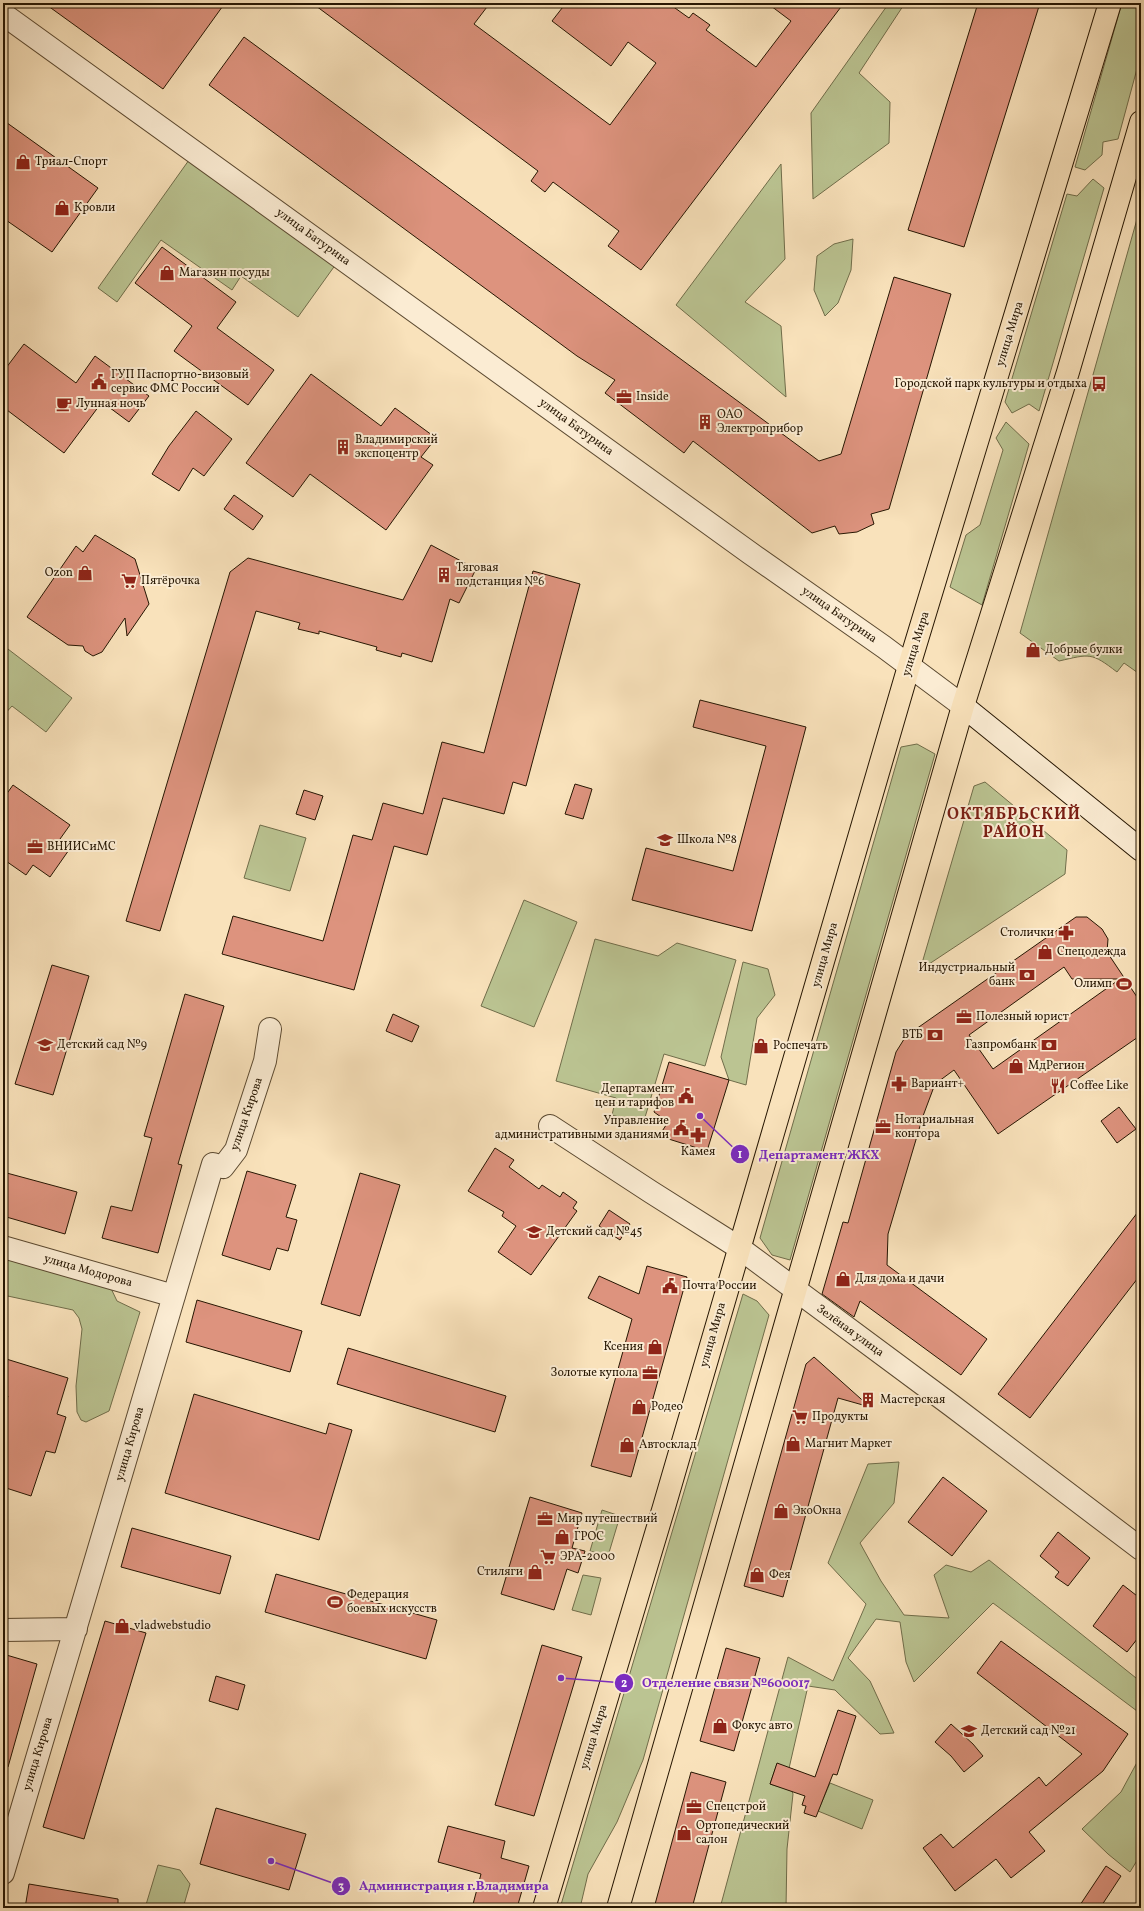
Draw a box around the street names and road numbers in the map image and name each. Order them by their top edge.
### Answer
street label: улица Батурина [272,204,354,270]
street label: улица Мира [993,300,1027,368]
street label: улица Батурина [535,394,617,460]
street label: улица Батурина [798,583,880,647]
street label: улица Мира [899,610,933,678]
street label: улица Мира [808,921,842,989]
street label: улица Кирова [227,1075,267,1153]
street label: улица Модорова [42,1251,134,1291]
street label: улица Мира [696,1301,730,1369]
street label: Зелёная улица [813,1301,887,1361]
street label: улица Кирова [112,1405,148,1483]
street label: улица Мира [577,1703,611,1771]
street label: улица Кирова [19,1715,57,1793]

